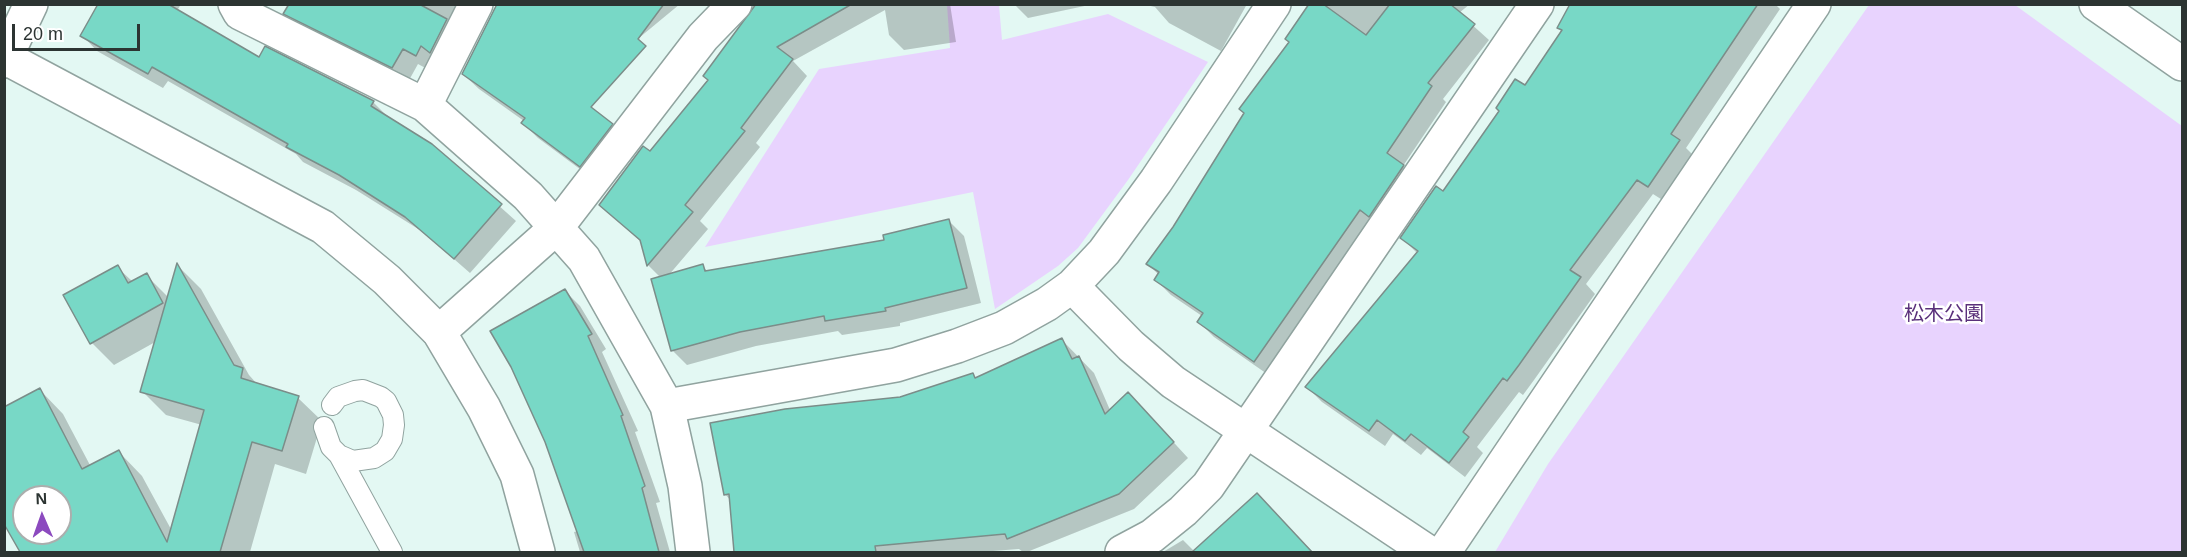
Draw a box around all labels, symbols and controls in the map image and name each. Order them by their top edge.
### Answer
scale bar [15,12,142,50]
text: 20 m [23,24,63,44]
park label: 松木公園 [1904,302,1984,326]
north arrow [12,485,72,545]
text: N [35,490,47,507]

